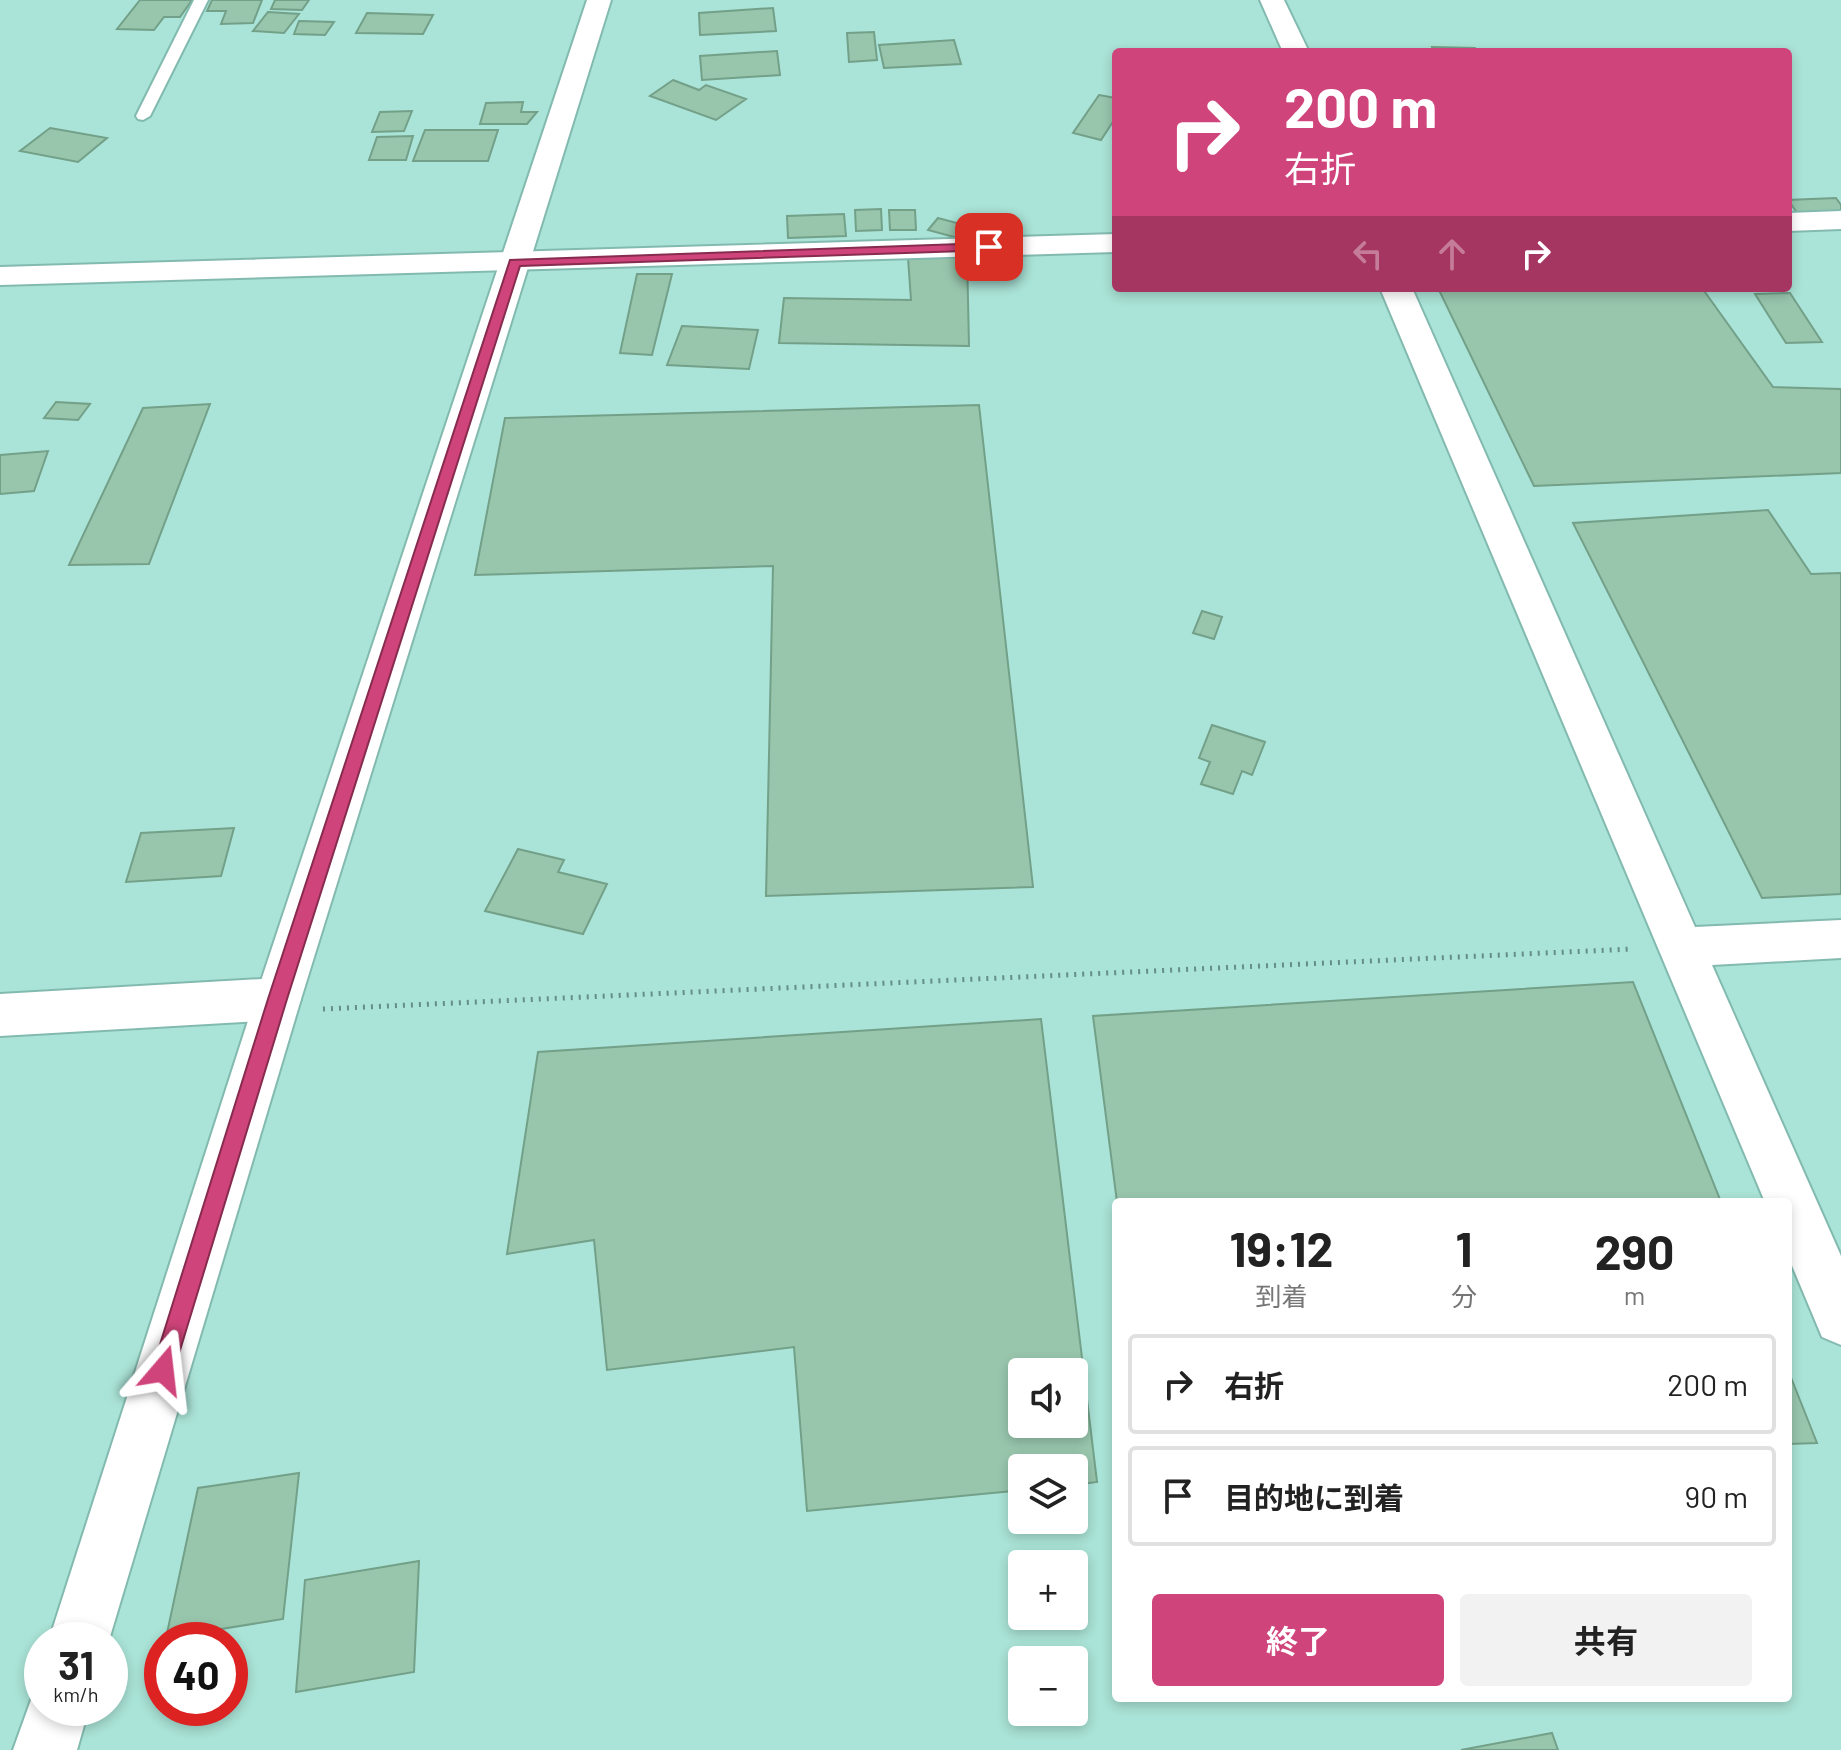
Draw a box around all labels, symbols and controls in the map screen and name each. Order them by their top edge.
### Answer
text: 200 m [1284,72,1437,139]
icon: right [1152,80,1256,184]
text: 右折 [1284,146,1356,189]
pin [955,213,1023,281]
icon: arrive [967,225,1011,269]
icon: left [1346,232,1390,276]
icon: ahead [1430,232,1474,276]
icon: right [1514,232,1558,276]
text: 19:12 [1230,1219,1333,1277]
text: 1 [1456,1219,1473,1277]
text: 290 [1595,1222,1674,1280]
text: m [1624,1279,1645,1310]
text: 到着 [1256,1280,1308,1311]
text: 分 [1451,1280,1477,1311]
position arrow [121,1328,205,1412]
map controls [1008,1358,1088,1726]
button: sound [1008,1358,1088,1438]
icon: right [1156,1362,1200,1406]
text: 200 m [1667,1366,1748,1402]
text: 右折 [1224,1367,1284,1403]
button: layers [1008,1454,1088,1534]
icon: arrive [1156,1474,1200,1518]
text: 90 m [1685,1478,1748,1514]
text: 目的地に到着 [1224,1479,1404,1515]
button: + [1008,1550,1088,1630]
button: 終了 [1152,1594,1444,1686]
button: 共有 [1460,1594,1752,1686]
speed limit sign: 40 [144,1622,248,1726]
text: 31 [58,1640,94,1688]
button: − [1008,1646,1088,1726]
text: km/h [53,1682,99,1706]

